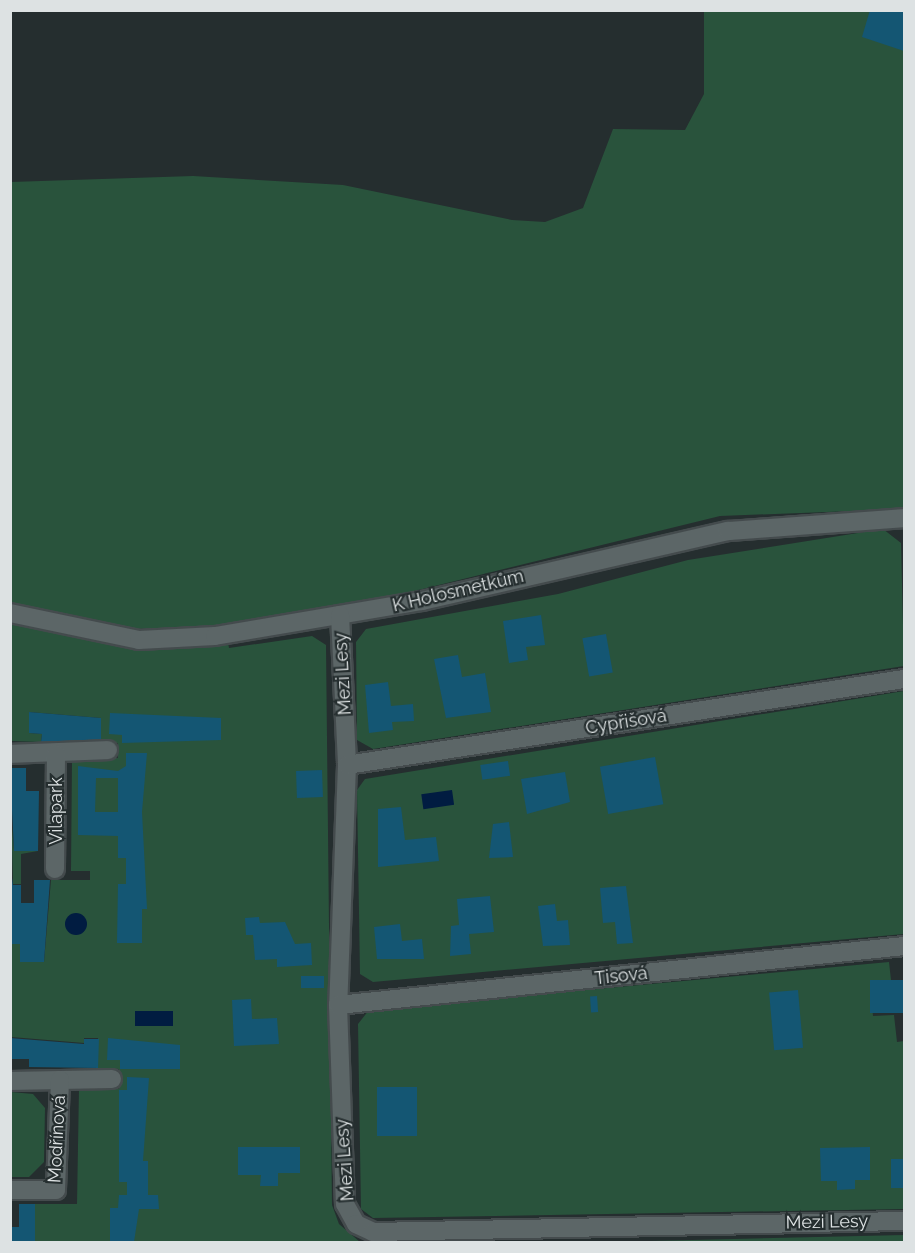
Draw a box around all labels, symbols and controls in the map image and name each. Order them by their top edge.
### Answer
street label: K Holosmetkům [390,565,526,617]
street label: Mezi Lesy [330,632,356,716]
street label: Cypřišová [584,705,668,739]
street label: Vilapark [45,777,67,845]
street label: Tisová [593,962,649,990]
street label: Modřínová [44,1095,70,1183]
street label: Mezi Lesy [331,1118,359,1202]
street label: Mezi Lesy [786,1210,868,1234]

